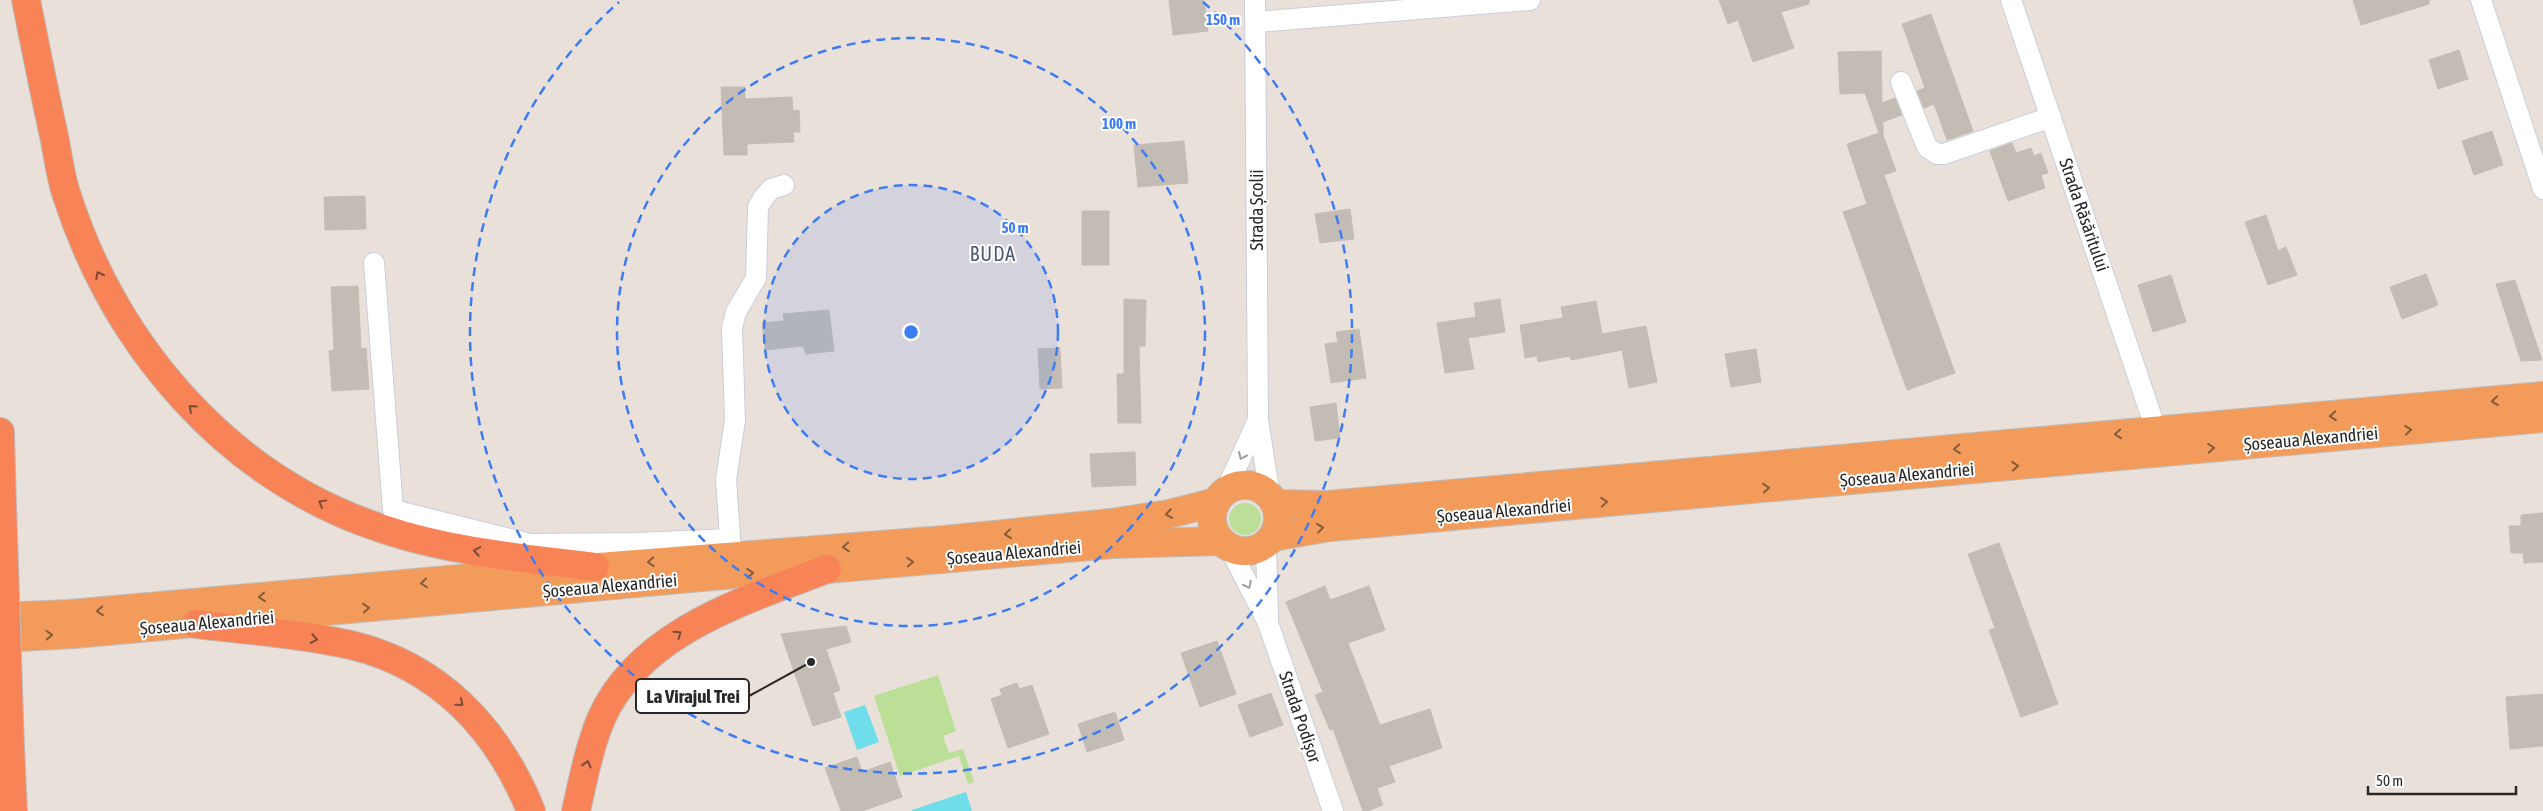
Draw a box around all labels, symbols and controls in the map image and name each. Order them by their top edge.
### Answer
text: 150 m [1206,11,1240,28]
text: 100 m [1102,115,1136,132]
street label: Strada Răsăritului [2055,155,2114,274]
street label: Strada Școlii [1246,169,1267,251]
text: 50 m [1002,219,1029,236]
district label: BUDA [970,242,1016,265]
one-way arrow [95,272,105,281]
centre of rings [902,323,920,341]
one-way arrow [2490,395,2498,406]
one-way arrow [188,405,197,414]
one-way arrow [2328,410,2336,421]
street label: Șoseaua Alexandriei [2243,422,2379,455]
one-way arrow [2404,425,2412,436]
one-way arrow [2114,428,2122,439]
one-way arrow [1952,443,1960,454]
one-way arrow [2208,443,2216,454]
one-way arrow [1237,451,1248,460]
street label: Șoseaua Alexandriei [1839,458,1975,491]
one-way arrow [2011,460,2019,471]
one-way arrow [1762,483,1770,494]
street label: Șoseaua Alexandriei [1436,494,1572,527]
one-way arrow [1600,497,1608,508]
one-way arrow [319,500,328,510]
one-way arrow [1165,509,1174,519]
one-way arrow [1317,523,1325,534]
one-way arrow [1004,528,1012,539]
street label: Șoseaua Alexandriei [946,536,1082,569]
one-way arrow [842,542,850,553]
one-way arrow [473,546,481,556]
one-way arrow [647,557,655,568]
one-way arrow [906,557,914,568]
one-way arrow [746,568,754,579]
street label: Șoseaua Alexandriei [542,569,678,602]
one-way arrow [420,577,428,588]
one-way arrow [1242,580,1252,589]
one-way arrow [258,592,266,603]
one-way arrow [363,603,371,614]
one-way arrow [96,605,104,616]
street label: Șoseaua Alexandriei [139,606,275,639]
one-way arrow [45,630,53,641]
one-way arrow [673,631,682,640]
one-way arrow [309,633,318,643]
street label: Strada Podișor [1275,668,1326,766]
callout: La Virajul Trei [636,679,749,713]
text: La Virajul Trei [646,685,740,707]
one-way arrow [454,698,463,707]
one-way arrow [581,759,592,768]
scale bar [2368,764,2516,796]
text: 50 m [2376,772,2403,789]

